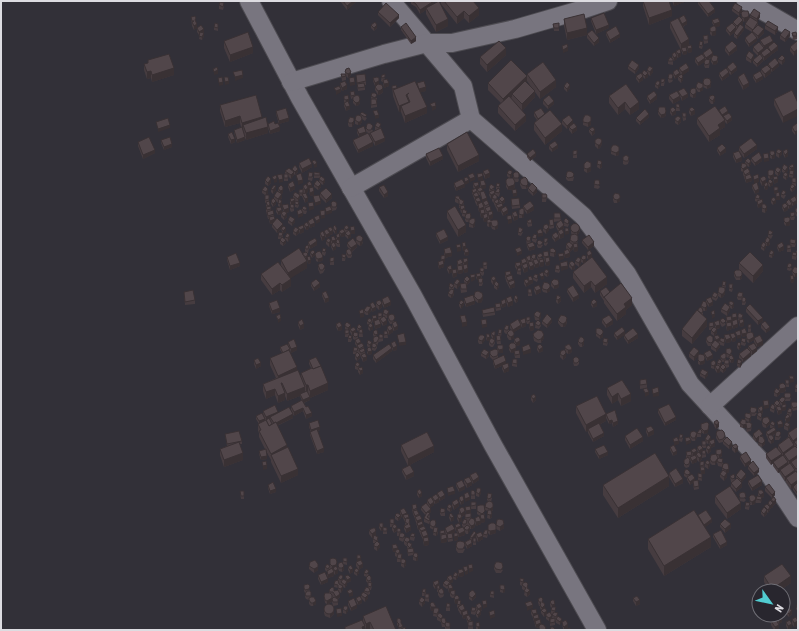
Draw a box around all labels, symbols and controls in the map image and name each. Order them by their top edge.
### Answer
north arrow [751,583,791,623]
text: N [773,602,786,614]

